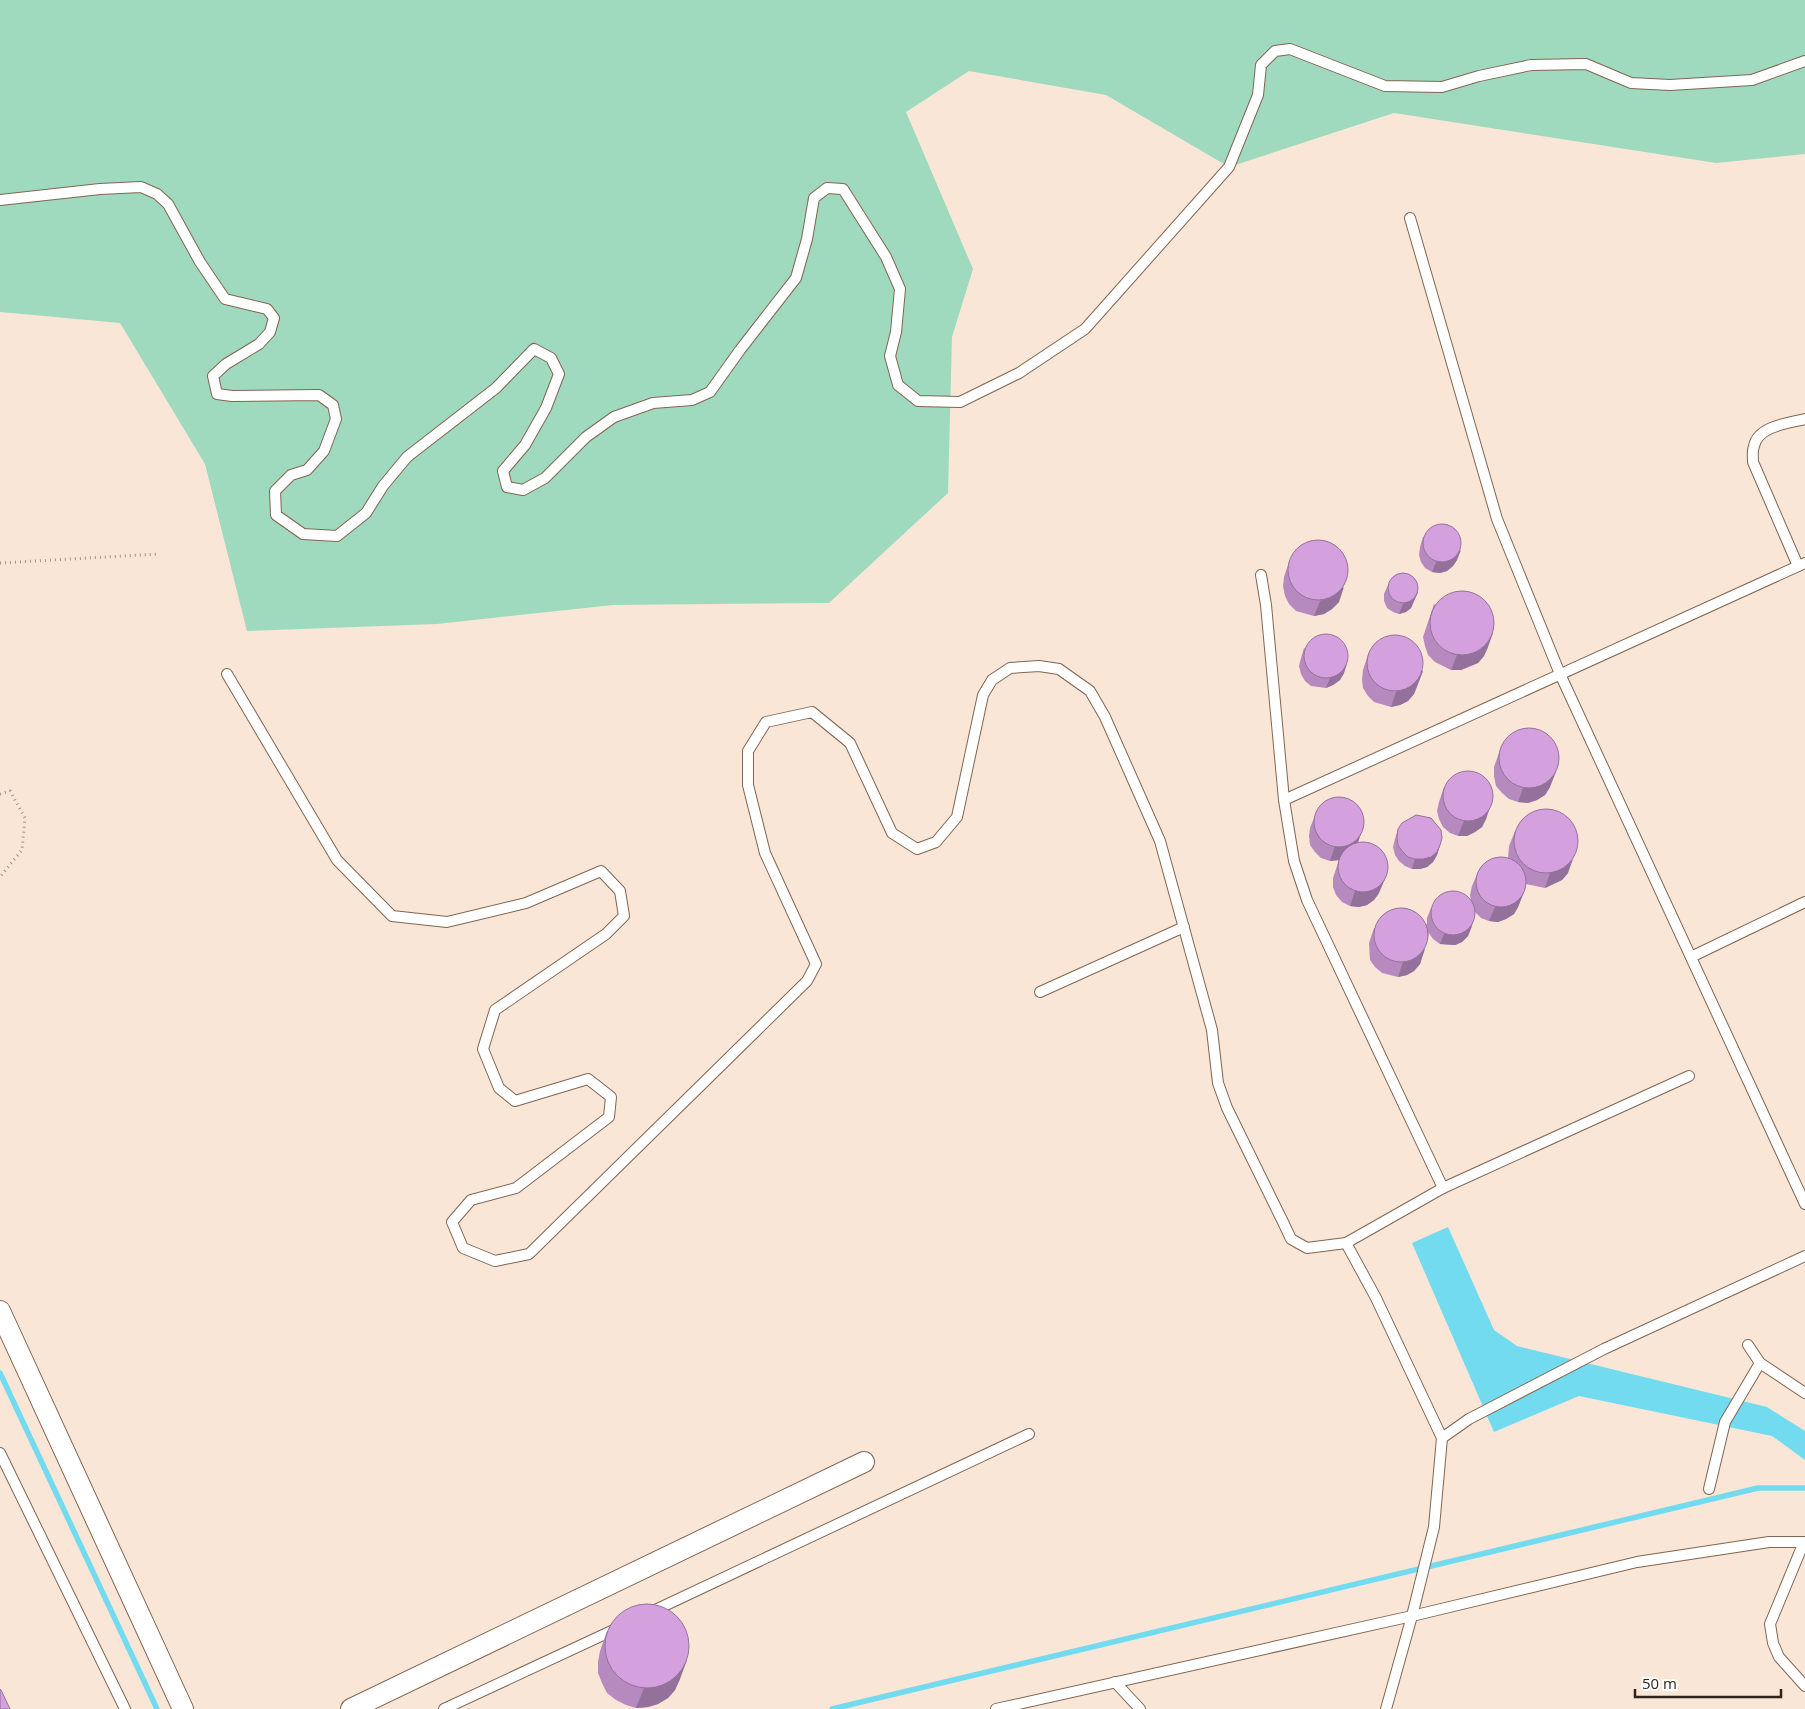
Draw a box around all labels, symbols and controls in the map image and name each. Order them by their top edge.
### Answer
scale bar [1635,1666,1781,1698]
text: 50 m [1642,1673,1677,1693]

